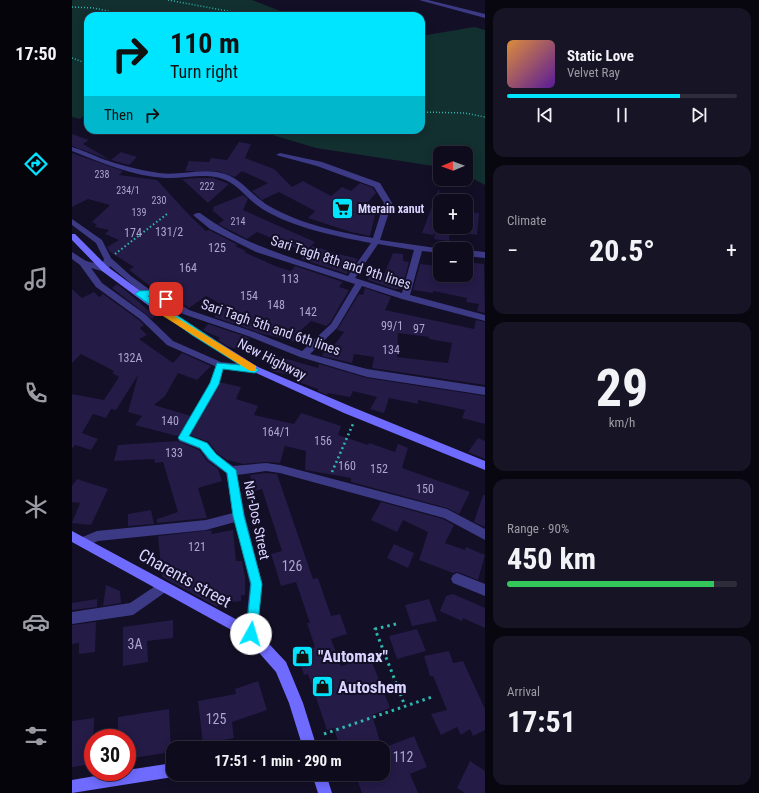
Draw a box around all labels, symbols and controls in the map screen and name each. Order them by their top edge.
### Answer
text: 110 m [170,27,240,60]
icon: right [104,28,156,80]
text: 17:50 [15,43,57,64]
text: Static Love [567,47,634,65]
text: Turn right [170,61,238,82]
text: Velvet Ray [567,65,620,80]
icon: right [141,104,163,126]
icon: previous [534,104,556,126]
icon: pause [611,104,633,126]
icon: next [688,104,710,126]
text: Then [104,106,133,124]
north arrow [433,146,473,186]
map controls [433,146,473,282]
icon: directions [22,150,50,178]
house number: 238 [95,169,109,180]
house number: 222 [200,181,214,192]
house number: 234/1 [116,185,140,196]
button: + [433,194,473,234]
house number: 230 [152,195,166,206]
supermarket icon: Mterain xanut [330,196,356,222]
place label: Mterain xanut [358,202,425,216]
house number: 139 [132,207,146,218]
text: Climate [507,213,546,228]
house number: 214 [231,216,245,227]
house number: 131/2 [155,225,183,239]
house number: 174 [124,226,142,240]
street label: Sari Tagh 8th and 9th lines [269,232,413,292]
text: 20.5° [589,233,655,268]
text: − [507,238,518,263]
text: + [726,238,737,263]
house number: 125 [208,241,226,255]
button: − [433,242,473,282]
house number: 164 [179,261,197,275]
icon: music [22,265,50,293]
house number: 113 [281,272,299,286]
pin [149,282,183,316]
icon: arrive [155,288,177,310]
house number: 154 [240,289,258,303]
street label: Sari Tagh 5th and 6th lines [199,296,343,358]
house number: 148 [267,298,285,312]
house number: 142 [299,305,317,319]
house number: 99/1 [381,319,403,333]
house number: 97 [413,322,425,336]
street label: New Highway [235,335,309,383]
house number: 134 [382,343,400,357]
house number: 132А [118,351,142,365]
text: 29 [596,358,648,419]
icon: phone [22,379,50,407]
house number: 140 [161,414,179,428]
text: km/h [609,415,635,430]
house number: 164/1 [262,425,290,439]
house number: 156 [314,434,332,448]
house number: 133 [165,446,183,460]
house number: 160 [338,459,356,473]
house number: 152 [370,462,388,476]
street label: Nar-Dos Street [241,479,273,561]
house number: 150 [416,482,434,496]
icon: climate [22,493,50,521]
text: Range · 90% [507,521,569,536]
house number: 121 [188,540,206,554]
text: 450 km [507,541,596,576]
street label: Charents street [135,544,235,612]
house number: 126 [282,558,302,574]
icon: car [22,608,50,636]
position arrow [230,613,272,655]
house number: 3A [128,636,142,652]
shop icon: "Automax" [290,643,316,669]
place label: "Automax" [318,646,388,666]
shop icon: Autoshem [310,674,336,700]
place label: Autoshem [338,677,407,697]
text: Arrival [507,684,540,699]
text: 17:51 [507,704,576,739]
house number: 125 [206,711,226,727]
icon: filters [22,722,50,750]
speed limit sign: 30 [84,729,136,781]
house number: 112 [393,749,413,765]
text: 17:51 · 1 min · 290 m [214,752,342,770]

